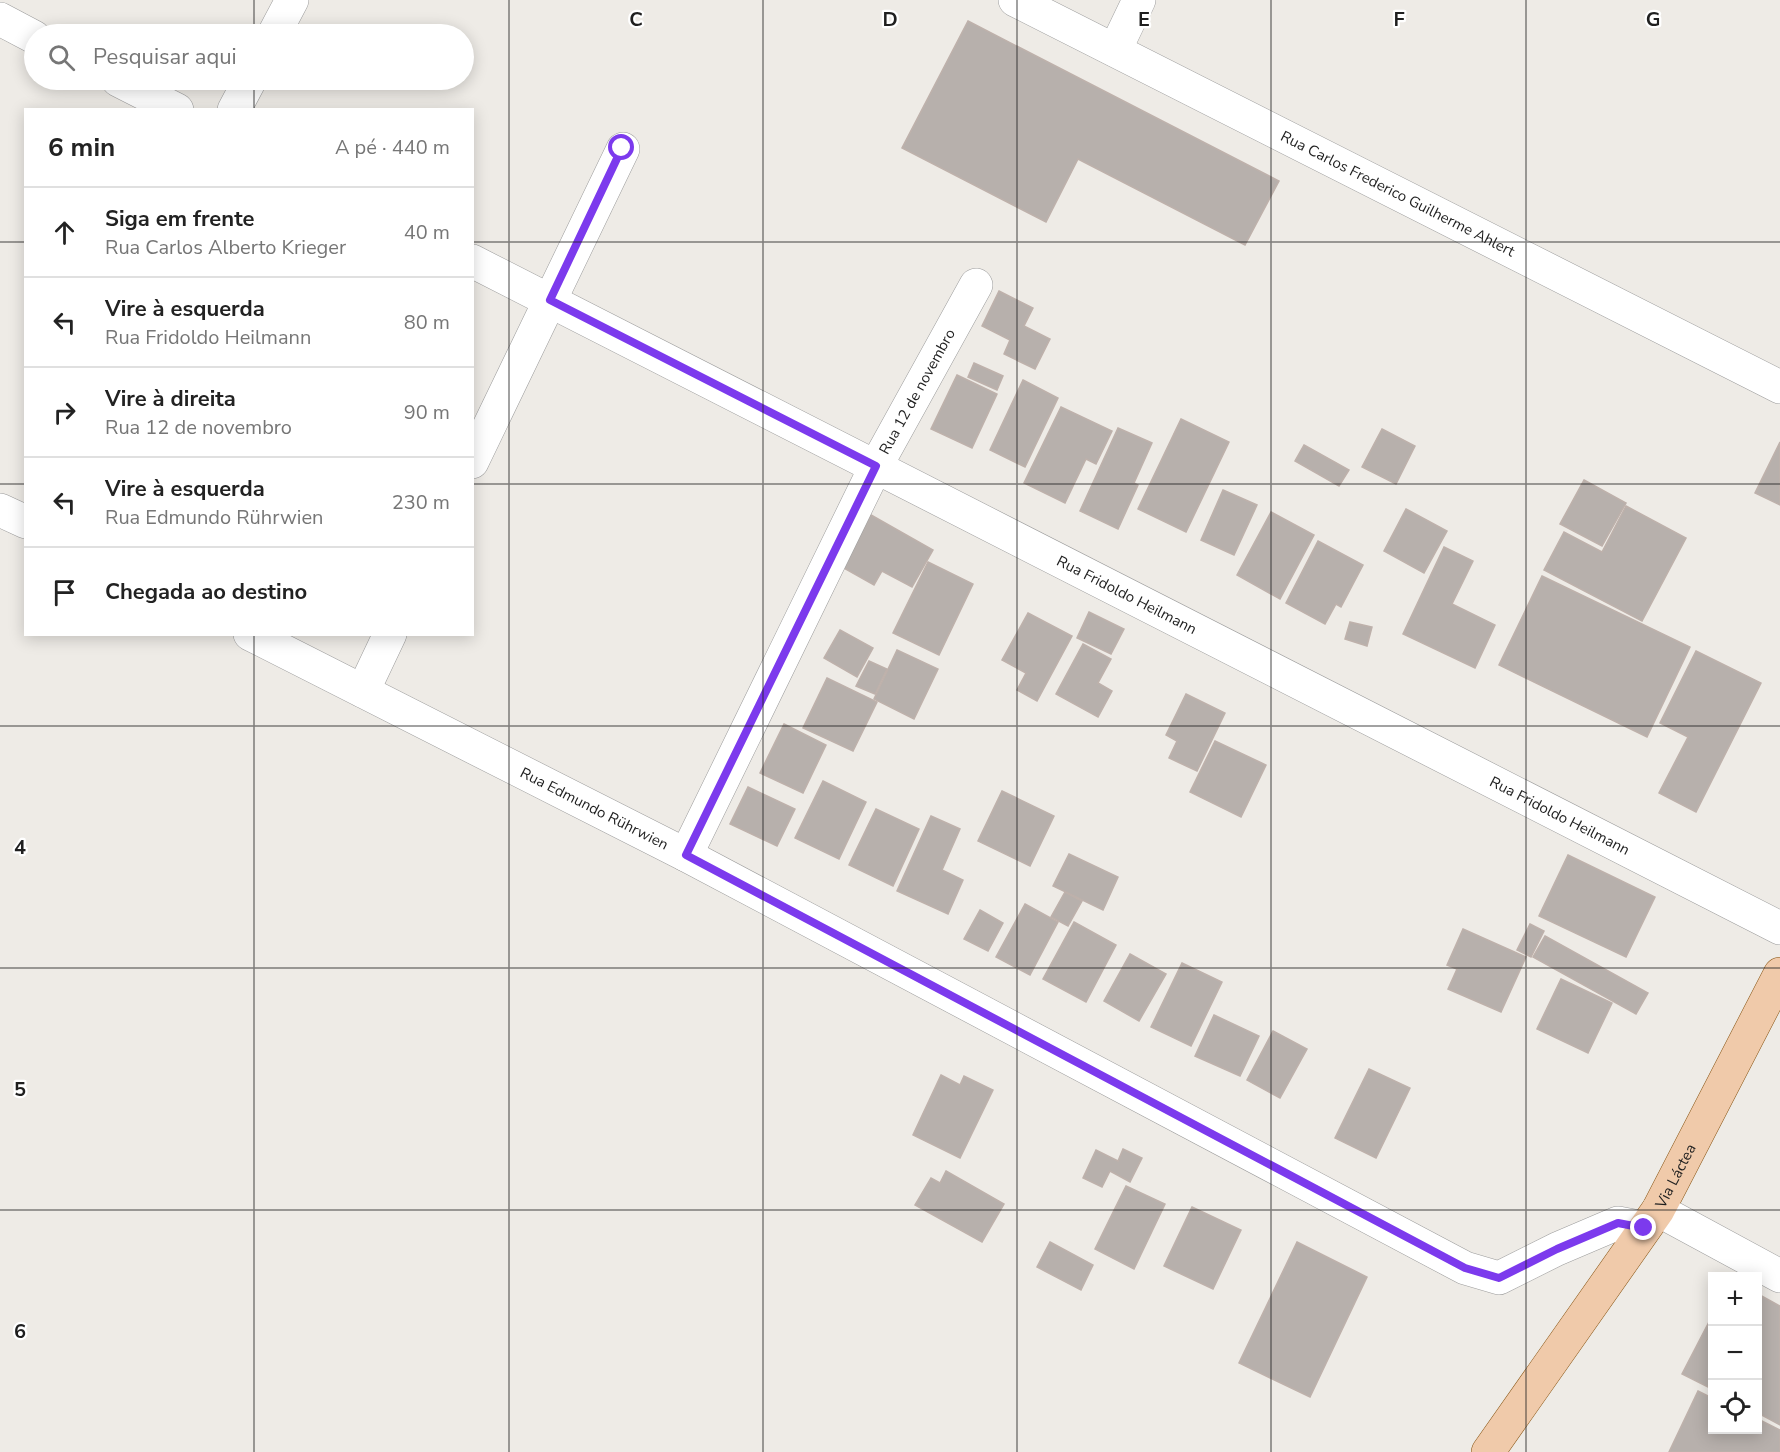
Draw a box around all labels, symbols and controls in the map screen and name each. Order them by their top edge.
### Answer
text: C [629,6,643,33]
text: D [882,6,898,33]
text: E [1138,6,1150,33]
text: F [1393,6,1405,33]
text: G [1646,6,1660,33]
search box [24,24,474,90]
icon: search [45,41,78,74]
text: Pesquisar aqui [93,42,237,72]
street label: Rua Carlos Frederico Guilherme Ahlert [1277,126,1519,262]
text: 6 min [48,130,115,165]
text: A pé · 440 m [335,134,450,161]
route start [608,134,634,160]
text: Siga em frente [105,204,254,234]
icon: ahead [48,216,81,249]
text: 40 m [404,219,450,246]
text: Rua Carlos Alberto Krieger [105,234,346,261]
text: Vire à esquerda [105,294,265,324]
icon: left [48,306,81,339]
text: 80 m [404,309,450,336]
text: Rua Fridoldo Heilmann [105,324,311,351]
street label: Rua 12 de novembro [874,325,960,458]
text: Vire à direita [105,384,236,414]
icon: right [48,396,81,429]
text: 90 m [404,399,450,426]
text: Rua 12 de novembro [105,414,292,441]
text: Vire à esquerda [105,474,265,504]
icon: left [48,486,81,519]
text: 230 m [392,489,450,516]
text: Rua Edmundo Rührwien [105,504,323,531]
street label: Rua Fridoldo Heilmann [1053,551,1200,639]
icon: arrive [48,576,81,609]
text: Chegada ao destino [105,577,307,607]
street label: Rua Edmundo Rührwien [517,763,672,854]
street label: Rua Fridoldo Heilmann [1486,772,1633,860]
text: 4 [14,834,26,861]
text: 5 [14,1076,26,1103]
street label: Via Láctea [1650,1140,1700,1213]
route end [1630,1214,1656,1240]
map controls [1708,1272,1762,1434]
button: + [1708,1272,1762,1326]
text: 6 [14,1318,26,1345]
button: − [1708,1326,1762,1380]
button: locate [1708,1380,1762,1434]

